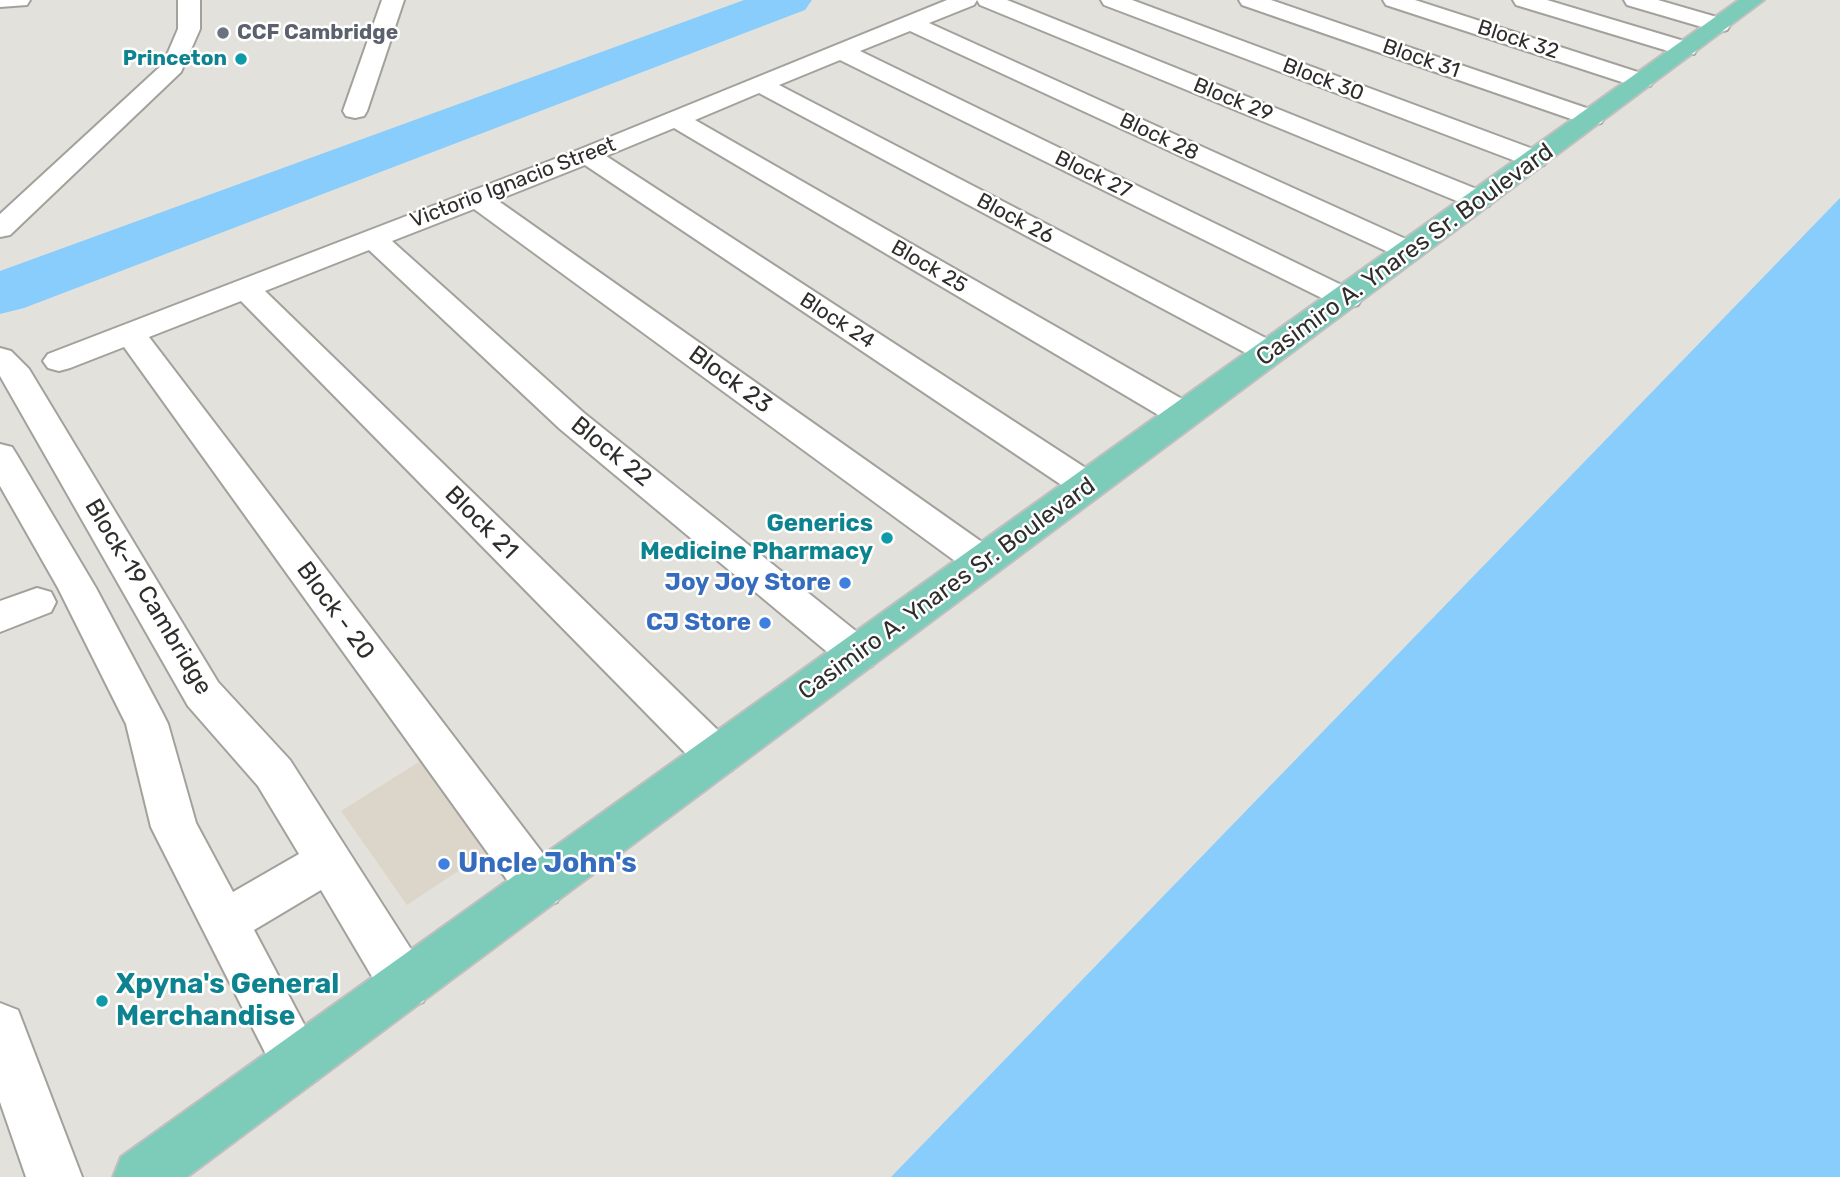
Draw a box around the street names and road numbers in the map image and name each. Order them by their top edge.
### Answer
street label: Block 32 [1474,15,1562,65]
street label: Block 31 [1379,34,1463,84]
street label: Block 30 [1279,53,1367,107]
street label: Block 29 [1190,73,1276,127]
street label: Block 28 [1115,108,1203,166]
street label: Victorio Ignacio Street [407,132,619,234]
street label: Casimiro A. Ynares Sr. Boulevard [1251,138,1559,372]
street label: Block 27 [1051,146,1135,204]
street label: Block 26 [972,188,1058,250]
street label: Block 25 [887,235,971,299]
street label: Block 24 [795,288,879,354]
street label: Block 23 [683,340,777,420]
street label: Block 22 [565,411,657,493]
street label: Casimiro A. Ynares Sr. Boulevard [793,472,1101,706]
street label: Block 21 [438,480,524,566]
street label: Block-19 Cambridge [78,494,218,700]
street label: Block - 20 [290,556,380,666]

